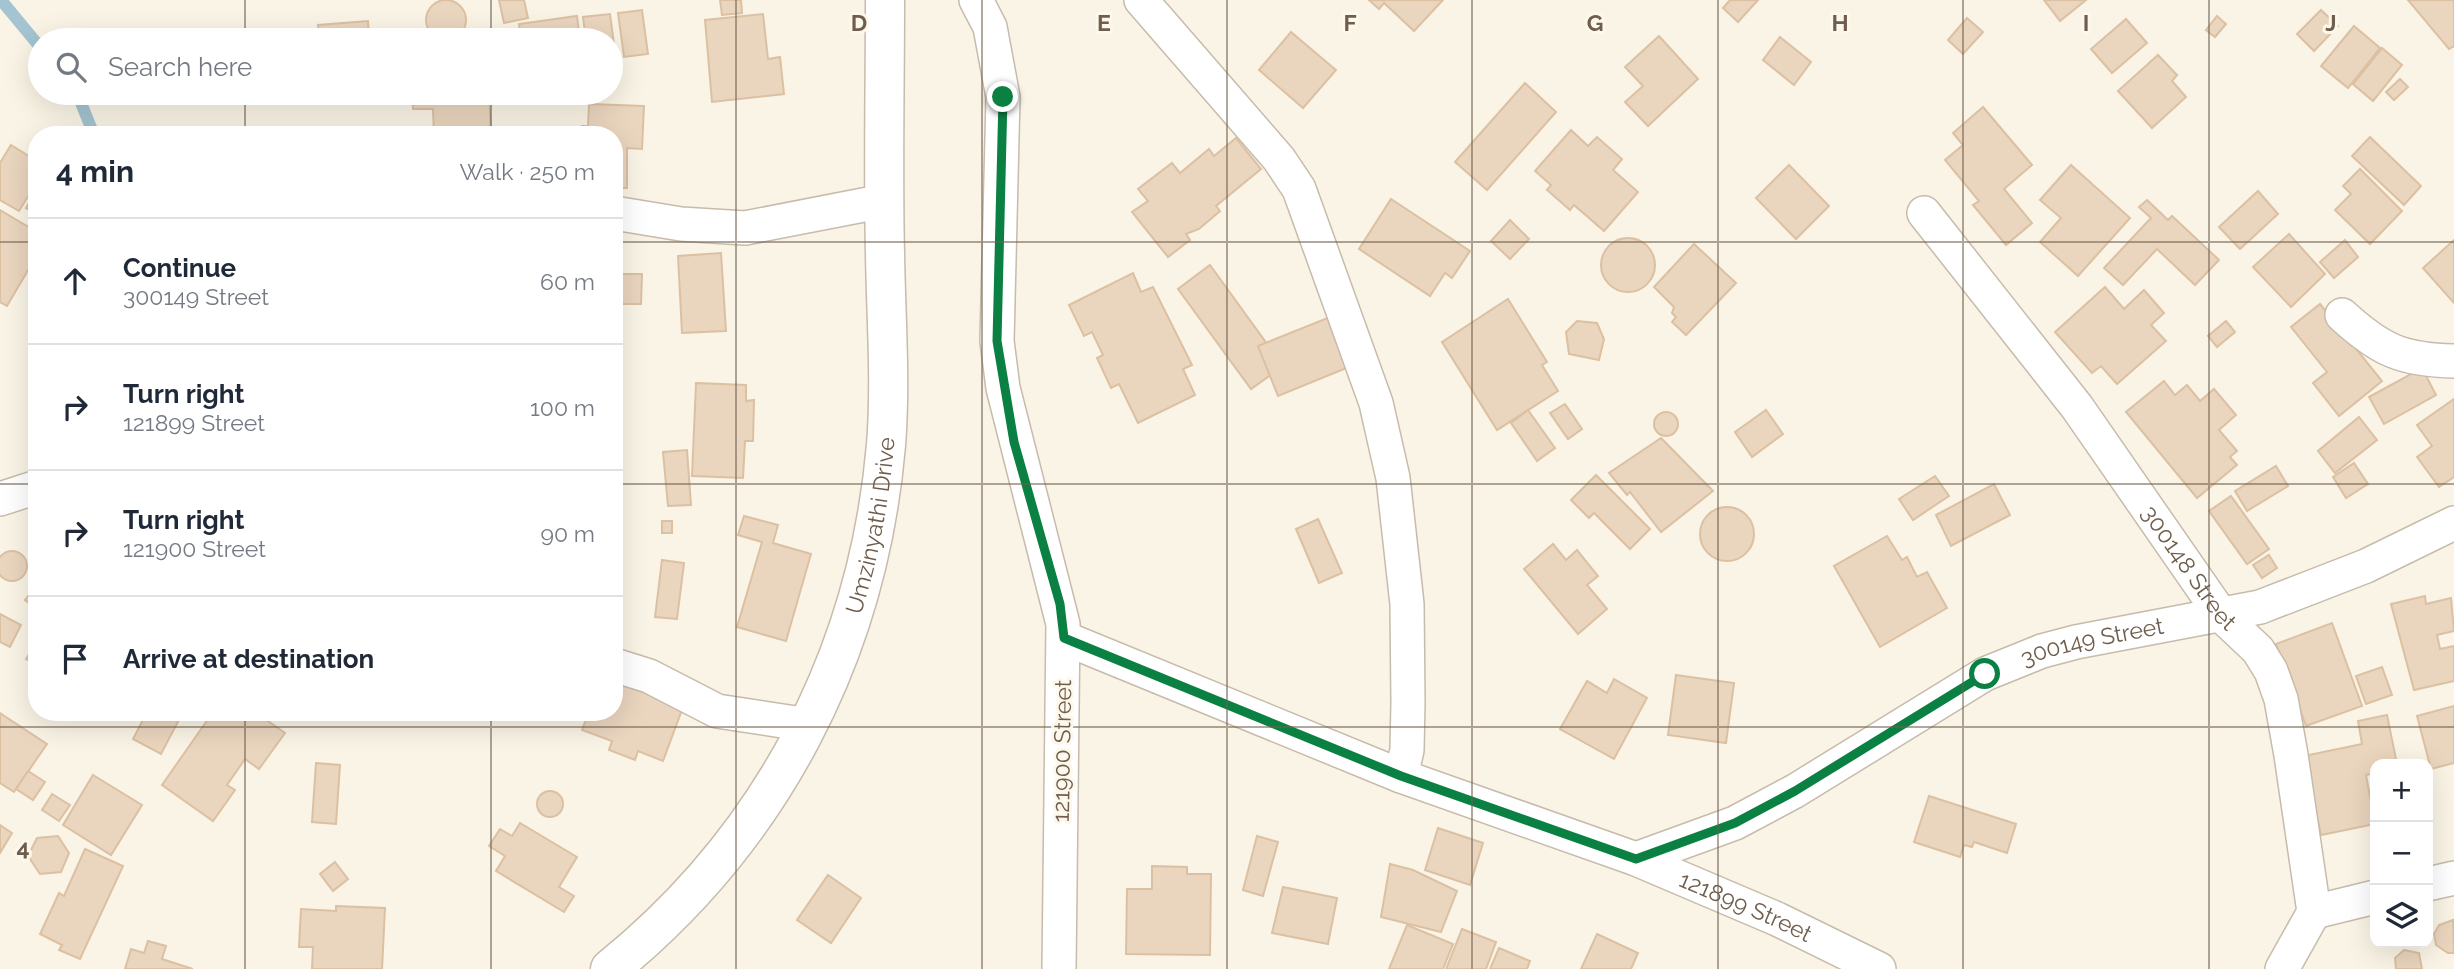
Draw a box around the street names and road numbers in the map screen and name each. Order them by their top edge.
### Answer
street label: Umzinyathi Drive [840,436,900,617]
street label: 300148 Street [2136,500,2242,636]
street label: 300149 Street [2016,612,2166,671]
street label: 121900 Street [1047,679,1076,823]
street label: 121899 Street [1676,865,1817,947]

